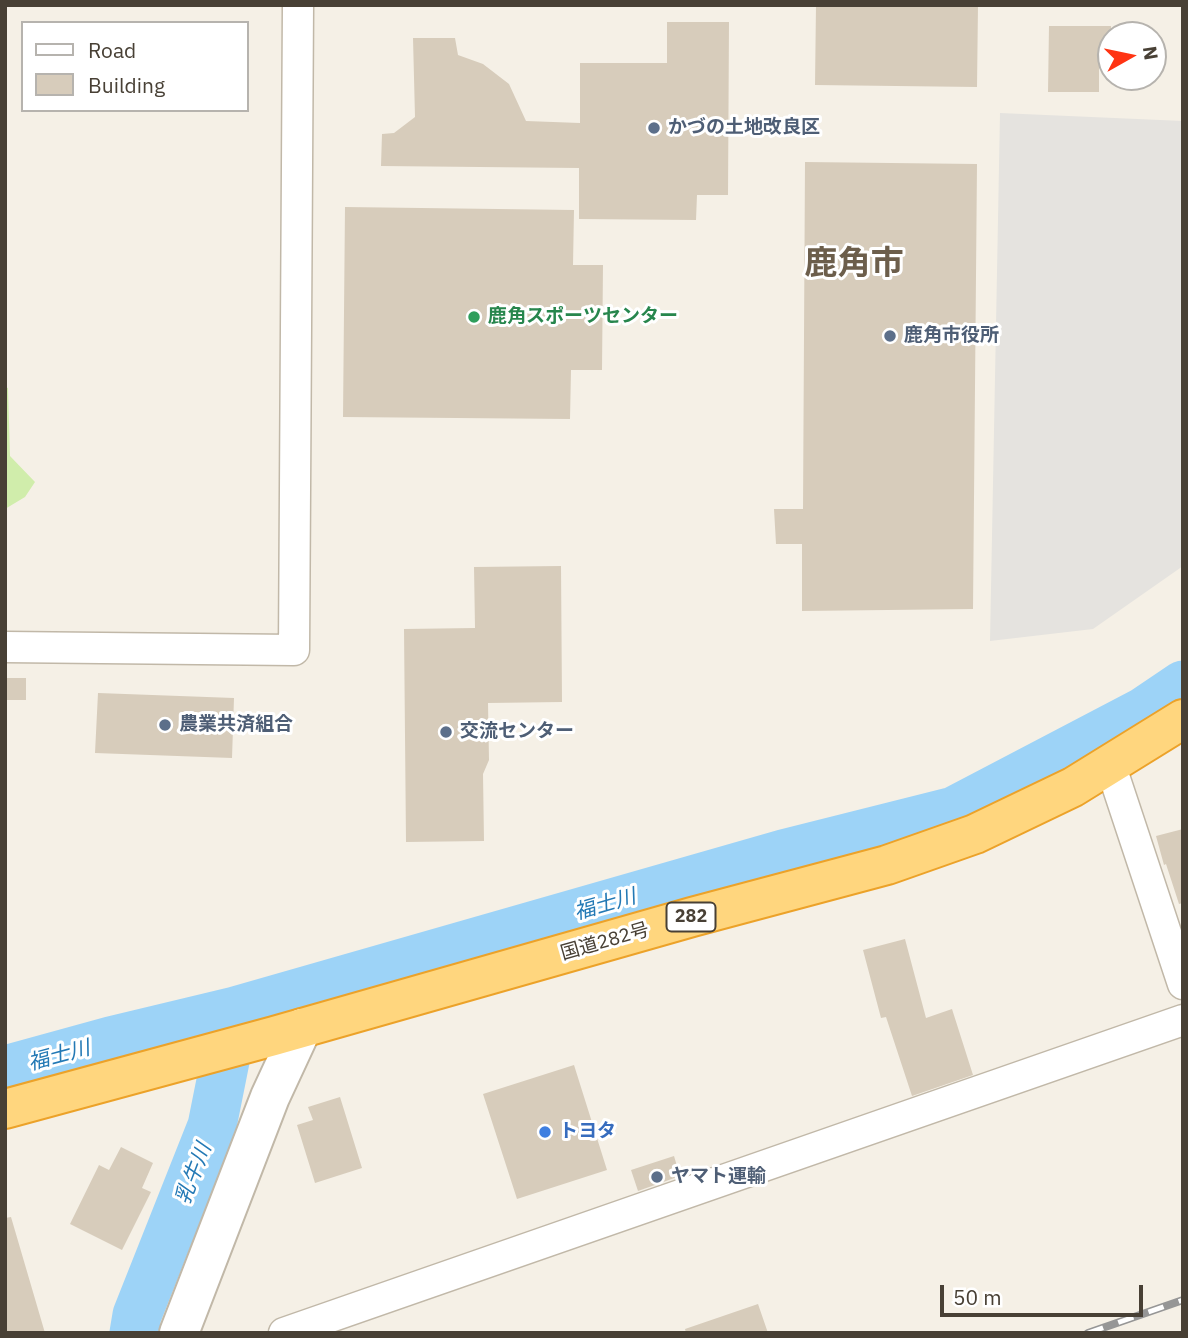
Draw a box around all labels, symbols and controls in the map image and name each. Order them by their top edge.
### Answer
legend [21,21,248,112]
north arrow [1097,21,1167,91]
text: Road [88,36,136,64]
text: N [1138,44,1164,62]
text: Building [88,71,165,99]
place label: かづの土地改良区 [668,117,820,139]
marker: かづの土地改良区 [646,120,662,136]
district label: 鹿角市 [805,244,903,284]
place label: 鹿角スポーツセンター [488,306,678,328]
marker: 鹿角スポーツセンター [466,309,482,325]
place label: 鹿角市役所 [904,325,999,347]
marker: 鹿角市役所 [882,328,898,344]
place label: 農業共済組合 [179,714,293,736]
marker: 農業共済組合 [157,717,173,733]
place label: 交流センター [460,721,574,743]
marker: 交流センター [438,724,454,740]
water label: 福士川 [571,884,639,926]
road number: 282 [666,902,716,932]
street label: 国道282号 [558,918,652,966]
water label: 福士川 [25,1036,93,1076]
place label: トヨタ [559,1121,616,1143]
marker: トヨタ [537,1124,553,1140]
water label: 乳牛川 [171,1140,217,1208]
place label: ヤマト運輸 [671,1166,766,1188]
marker: ヤマト運輸 [649,1169,665,1185]
scale bar [943,1272,1146,1316]
text: 50 m [953,1283,1002,1311]

